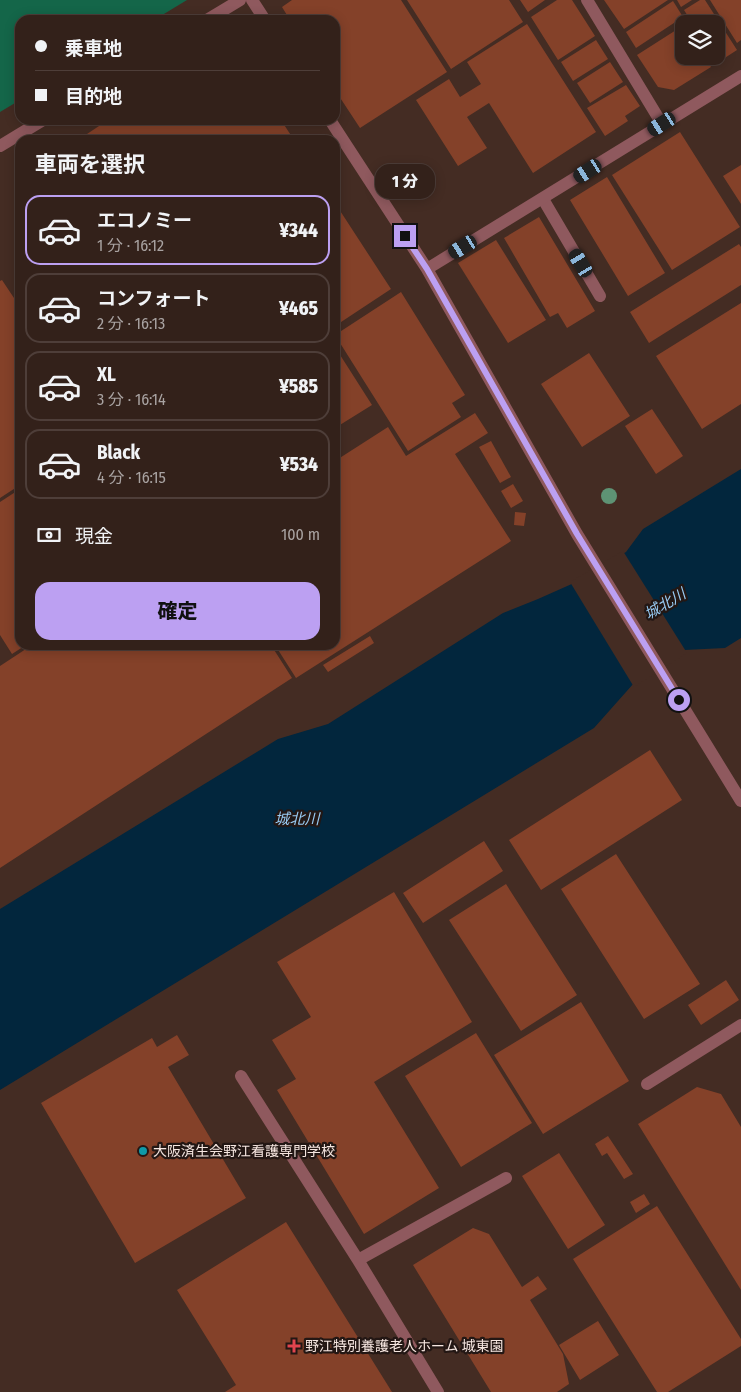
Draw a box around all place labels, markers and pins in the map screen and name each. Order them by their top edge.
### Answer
place label: 大阪済生会野江看護専門学校 [153,1143,335,1160]
marker: 大阪済生会野江看護専門学校 [137,1145,149,1157]
place label: 野江特別養護老人ホーム 城東園 [305,1338,504,1355]
marker: 野江特別養護老人ホーム 城東園 [287,1339,301,1353]

